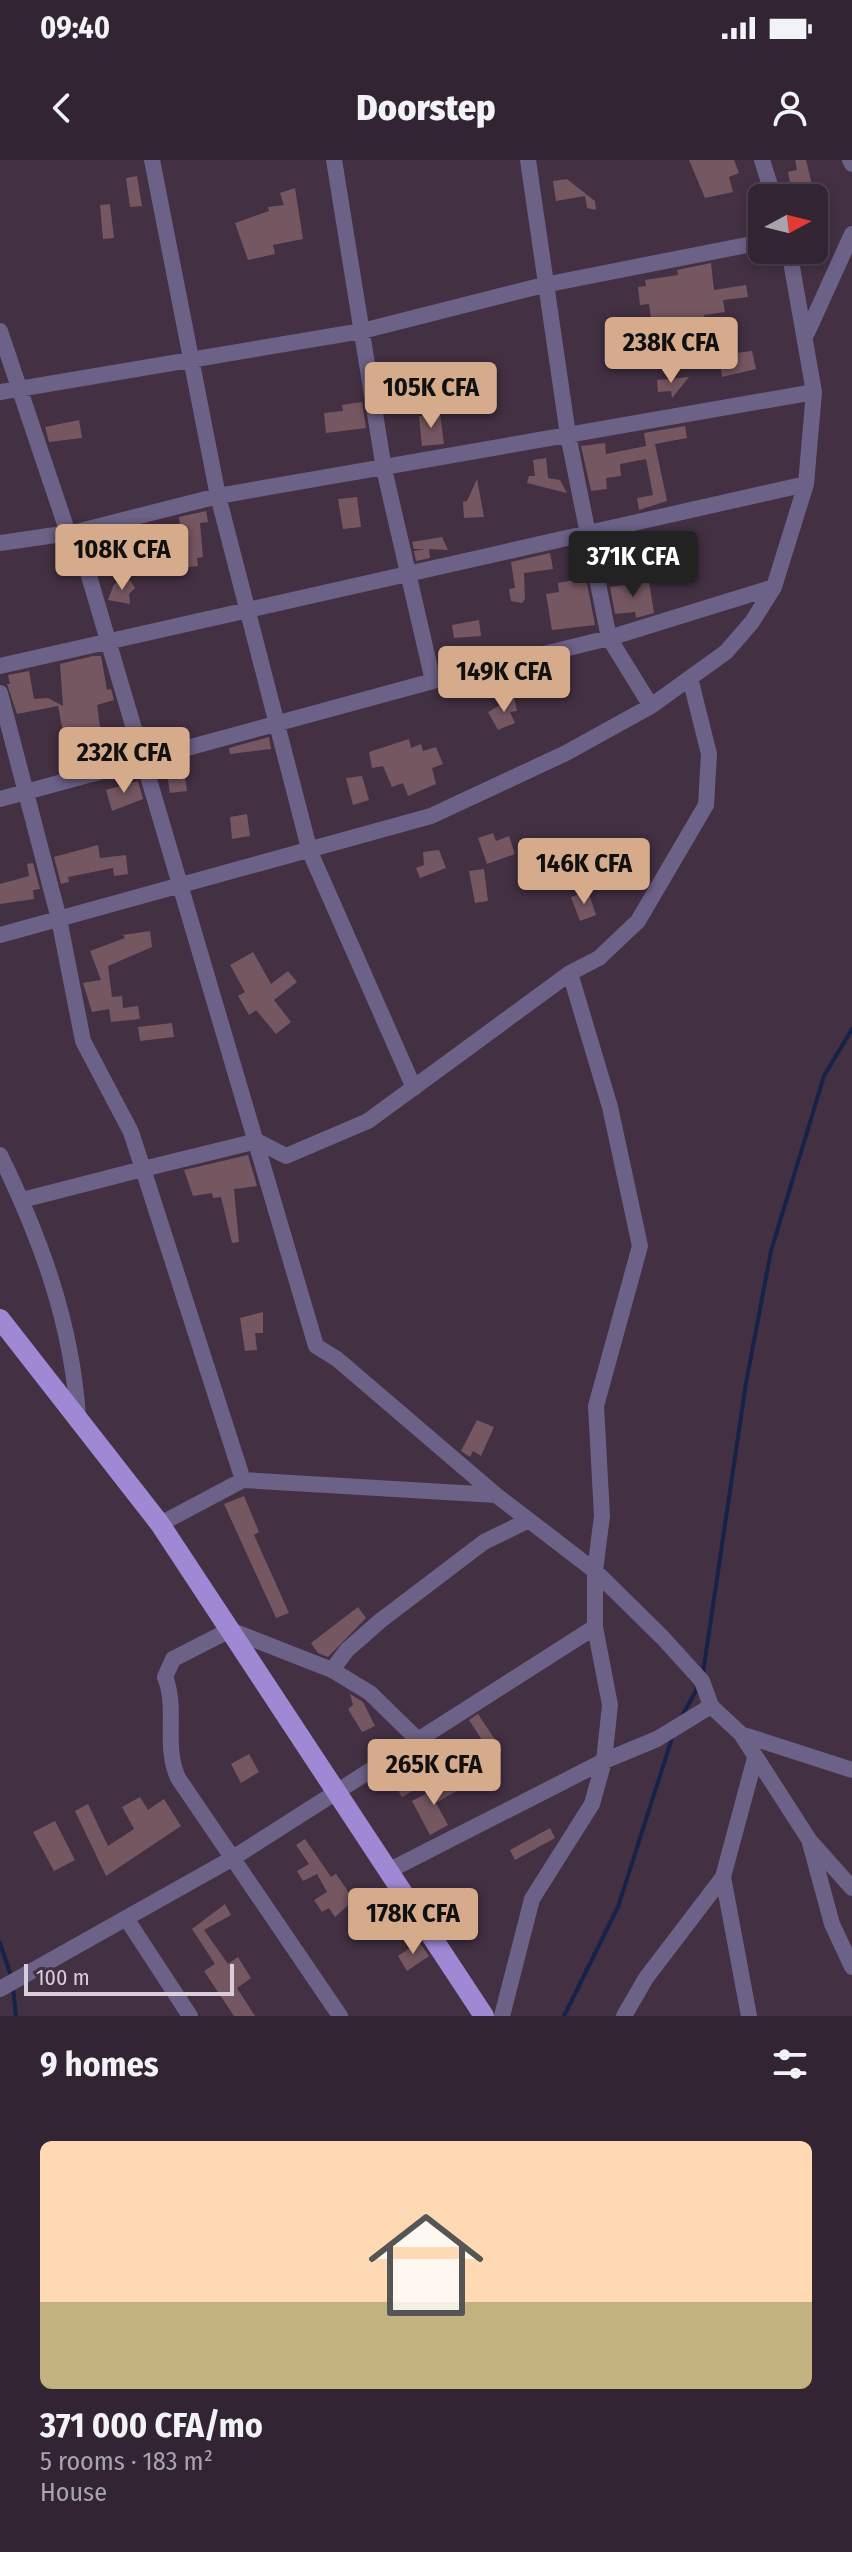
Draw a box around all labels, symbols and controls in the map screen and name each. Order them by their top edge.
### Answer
text: 09:40 [40,10,110,46]
icon: back [40,86,84,130]
text: Doorstep [356,86,496,130]
icon: person [768,86,812,130]
north arrow [748,184,828,264]
map controls [748,184,828,264]
pin: 238K CFA [588,317,754,385]
text: 238K CFA [623,327,719,358]
pin: 105K CFA [348,362,514,430]
text: 105K CFA [383,372,479,403]
pin: 108K CFA [39,524,205,592]
pin: 371K CFA [550,531,716,599]
text: 108K CFA [73,534,171,565]
text: 371K CFA [587,541,679,572]
pin: 149K CFA [421,646,587,714]
text: 149K CFA [456,656,552,687]
pin: 232K CFA [41,727,207,795]
text: 232K CFA [77,737,171,768]
pin: 146K CFA [501,838,667,906]
text: 146K CFA [536,848,632,879]
pin: 265K CFA [351,1739,517,1807]
text: 265K CFA [386,1749,482,1780]
pin: 178K CFA [330,1888,496,1956]
text: 178K CFA [366,1898,460,1929]
scale bar [24,1960,234,1996]
text: 100 m [36,1964,90,1991]
icon: filters [768,2042,812,2086]
text: 9 homes [40,2044,159,2085]
icon: home [354,2193,498,2337]
text: 371 000 CFA/mo [40,2405,263,2446]
text: 5 rooms · 183 m² [40,2446,213,2477]
text: House [40,2477,107,2508]

